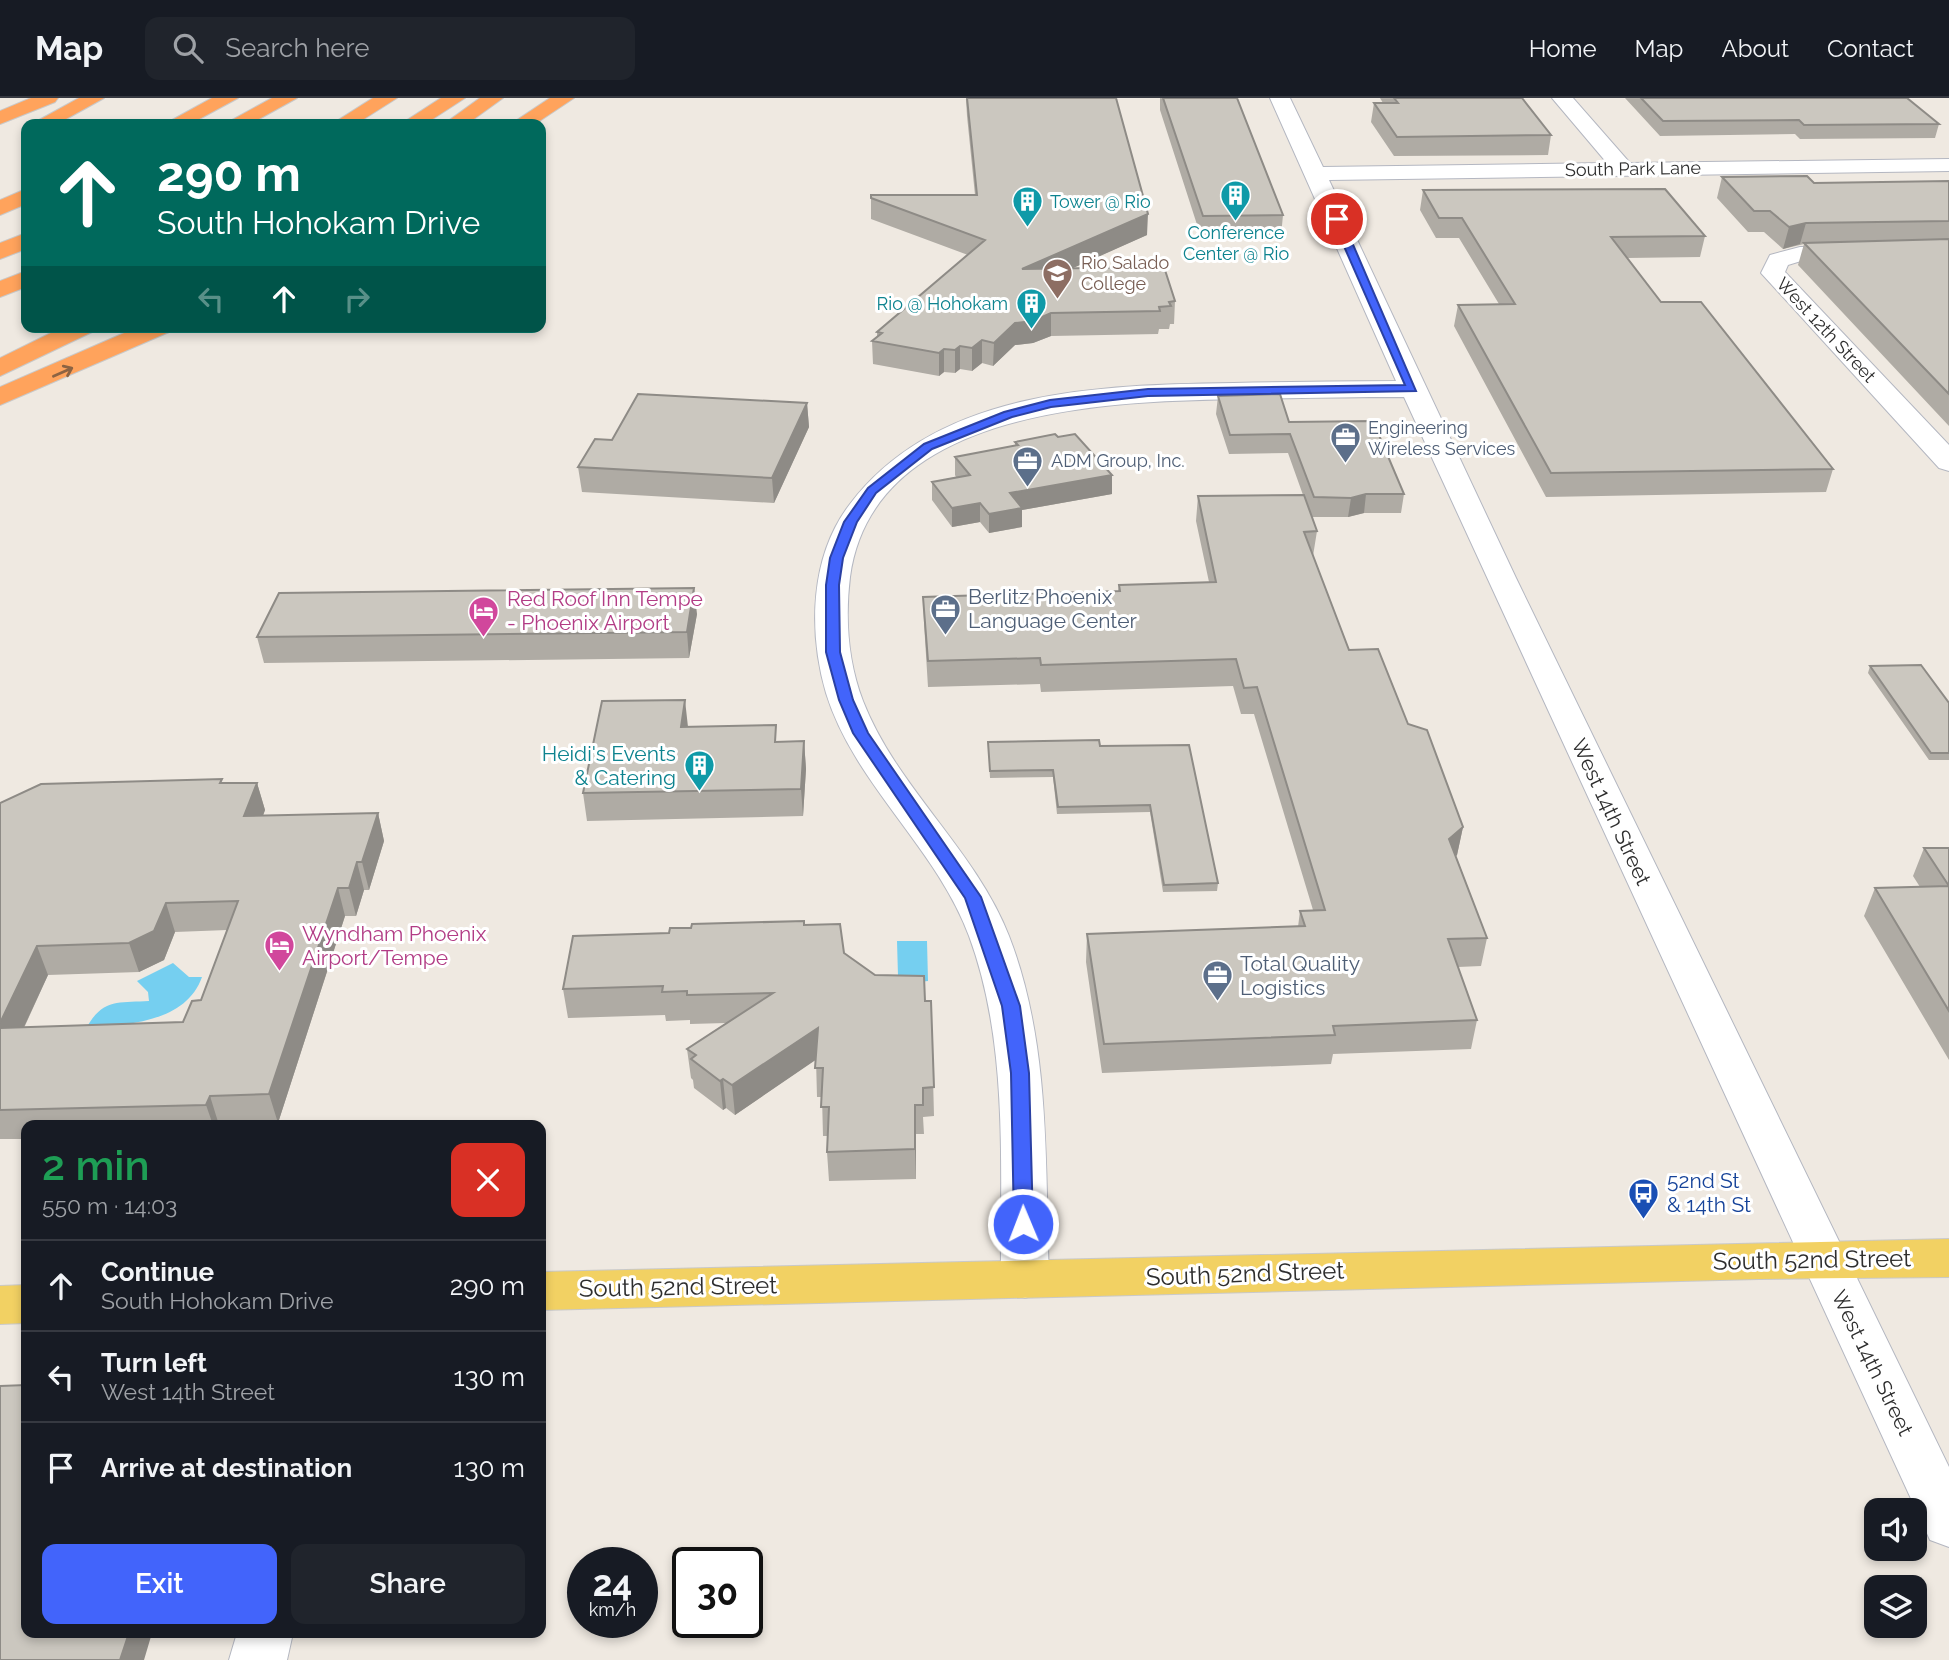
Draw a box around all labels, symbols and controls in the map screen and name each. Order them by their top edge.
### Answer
search box [145,17,635,80]
text: Map [35,29,103,68]
icon: search [169,29,207,67]
text: Search here [225,33,370,63]
text: Home [1529,34,1597,63]
text: Map [1635,34,1683,63]
text: About [1721,34,1789,63]
text: Contact [1827,34,1914,63]
text: 290 m [157,145,301,202]
icon: ahead [42,147,133,238]
street label: South Park Lane [1565,157,1702,180]
building icon: Conference Center @ Rio [1219,178,1253,222]
building icon: Tower @ Rio [1010,185,1044,229]
pin [1307,189,1367,249]
place label: Tower @ Rio [1050,191,1151,212]
icon: arrive [1318,200,1356,238]
text: South Hohokam Drive [157,204,480,241]
place label: Conference Center @ Rio [1183,222,1289,264]
place label: Rio Salado College [1081,252,1170,294]
school or university icon: Rio Salado College [1041,256,1075,300]
street label: West 12th Street [1772,273,1880,386]
icon: left [192,280,230,318]
icon: ahead [265,280,303,318]
icon: right [338,280,376,318]
building icon: Rio @ Hohokam [1014,287,1048,331]
place label: Rio @ Hohokam [877,293,1008,314]
one-way arrow [52,365,73,378]
place label: Engineering Wireless Services [1368,417,1515,459]
office icon: Engineering Wireless Services [1328,421,1362,465]
office icon: ADM Group, Inc. [1011,444,1045,488]
place label: ADM Group, Inc. [1051,450,1185,471]
place label: Berlitz Phoenix Language Center [968,584,1138,633]
place label: Red Roof Inn Tempe - Phoenix Airport [507,586,703,635]
office icon: Berlitz Phoenix Language Center [928,592,962,636]
hotel icon: Red Roof Inn Tempe - Phoenix Airport [467,594,501,638]
street label: West 14th Street [1567,735,1656,889]
place label: Heidi's Events & Catering [542,741,676,790]
building icon: Heidi's Events & Catering [682,749,716,793]
place label: Wyndham Phoenix Airport/Tempe [302,921,487,970]
hotel icon: Wyndham Phoenix Airport/Tempe [262,929,296,973]
place label: Total Quality Logistics [1240,951,1360,1000]
office icon: Total Quality Logistics [1200,959,1234,1003]
text: 2 min [42,1141,150,1190]
button: close [451,1143,525,1217]
place label: 52nd St & 14th St [1667,1168,1751,1217]
bus stop icon: 52nd St & 14th St [1627,1176,1661,1220]
position arrow [986,1187,1060,1261]
text: 550 m · 14:03 [42,1192,177,1219]
street label: South 52nd Street [1713,1243,1911,1276]
street label: South 52nd Street [1145,1256,1345,1291]
text: Continue [101,1257,214,1287]
icon: ahead [42,1267,80,1305]
street label: South 52nd Street [579,1270,777,1303]
text: 290 m [450,1271,525,1301]
street label: West 14th Street [1826,1286,1918,1440]
text: South Hohokam Drive [101,1287,333,1314]
text: Turn left [101,1348,207,1378]
icon: left [42,1358,80,1396]
text: 130 m [454,1362,525,1392]
text: West 14th Street [101,1378,275,1405]
icon: arrive [42,1449,80,1487]
text: Arrive at destination [101,1453,352,1483]
text: 130 m [454,1453,525,1483]
map controls [1864,1498,1927,1638]
button: sound [1864,1498,1927,1561]
button: Exit [42,1544,277,1624]
button: Share [291,1544,525,1624]
speed limit sign: 30 [672,1547,763,1638]
text: 24 [593,1563,632,1604]
button: layers [1864,1575,1927,1638]
text: km/h [589,1599,636,1620]

